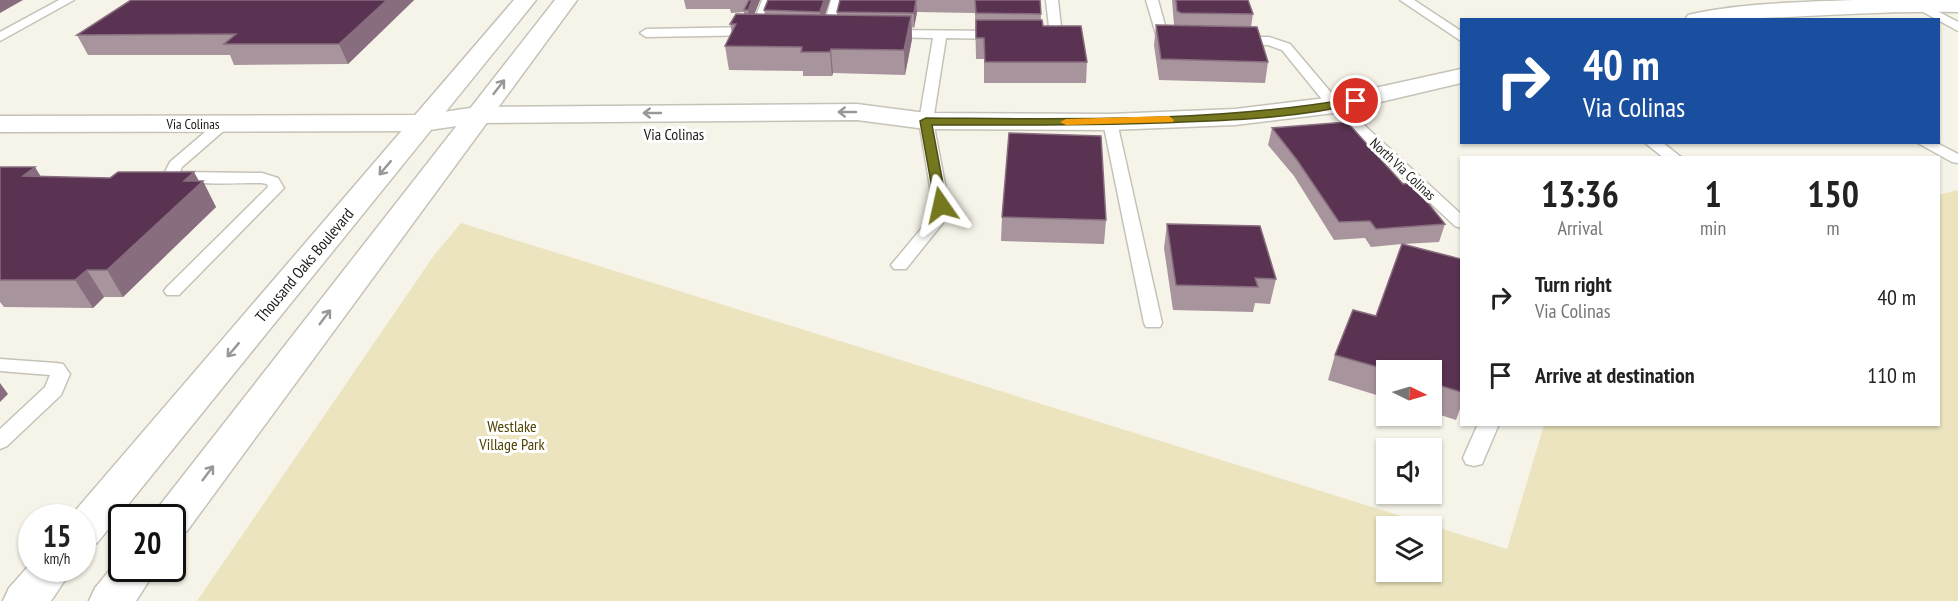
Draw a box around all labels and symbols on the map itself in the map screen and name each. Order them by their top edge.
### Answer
pin [1330,75,1381,126]
one-way arrow [493,80,505,96]
one-way arrow [837,106,857,118]
one-way arrow [642,107,662,119]
street label: Via Colinas [166,115,220,133]
street label: Via Colinas [643,124,704,144]
street label: North Via Colinas [1366,134,1440,204]
one-way arrow [378,160,391,176]
position arrow [909,173,973,237]
street label: Thousand Oaks Boulevard [250,204,358,326]
one-way arrow [319,310,331,326]
one-way arrow [226,342,240,357]
north arrow [1376,360,1442,426]
park label: Westlake Village Park [478,416,545,454]
one-way arrow [201,465,214,481]
speed limit sign: 20 [108,504,186,582]

